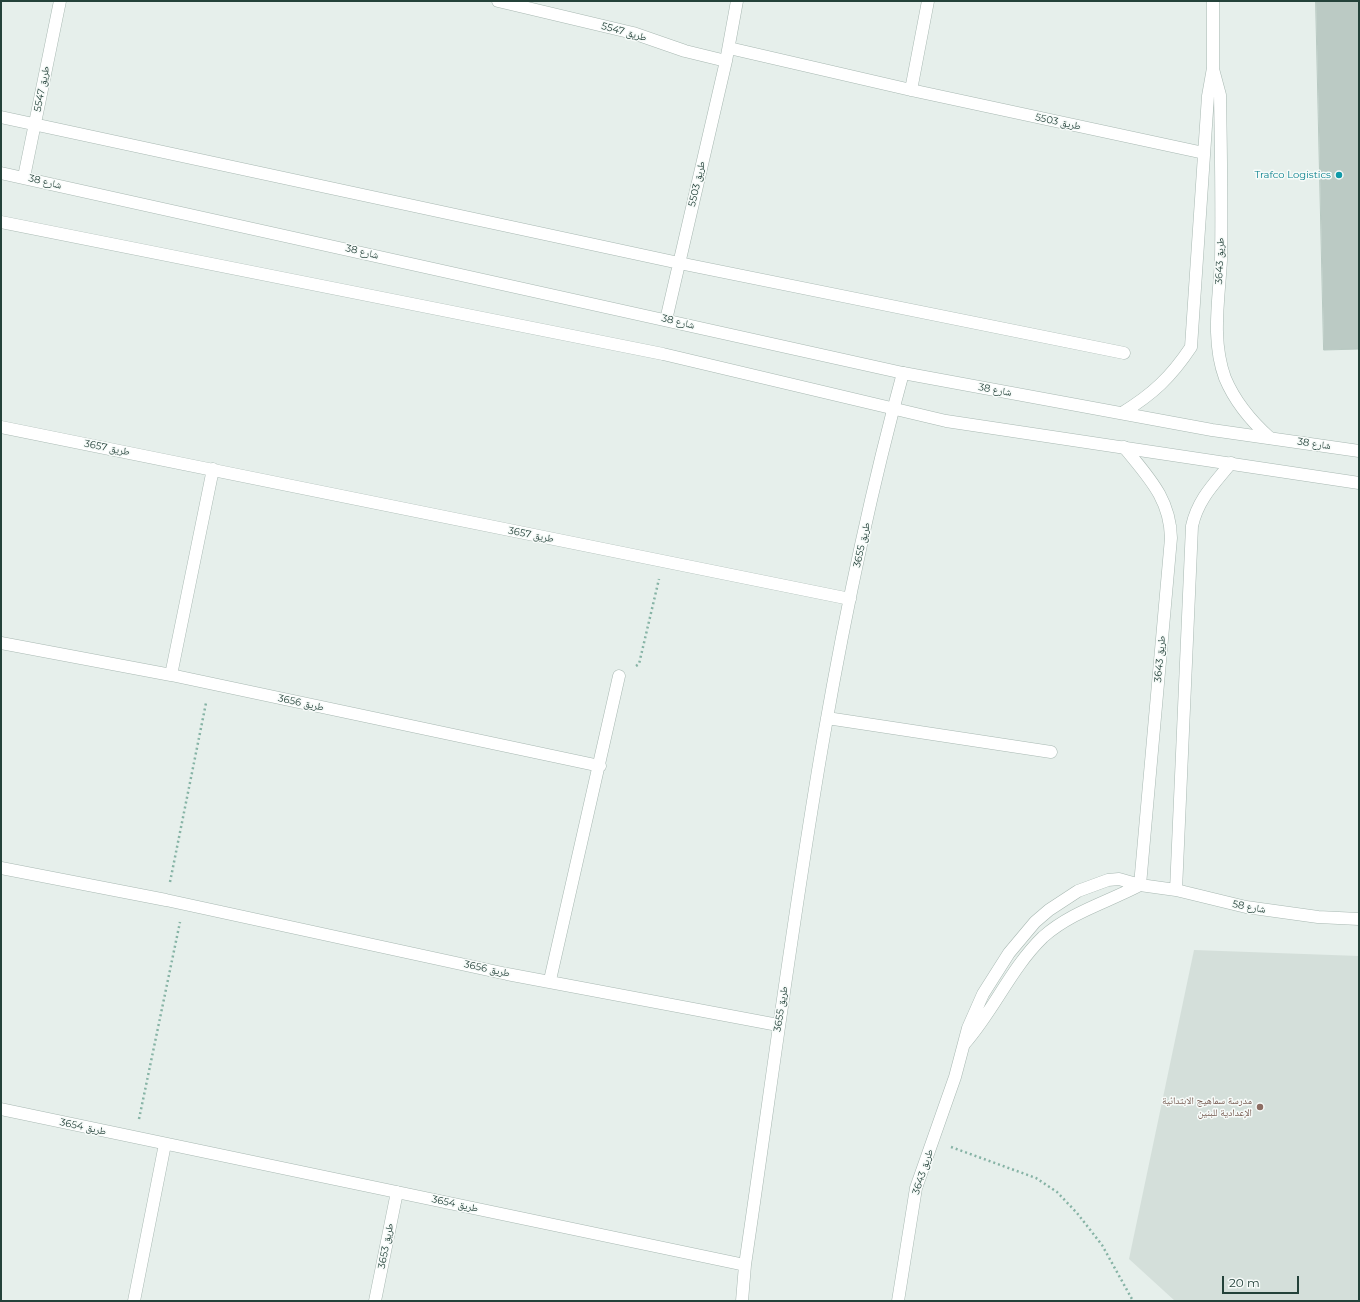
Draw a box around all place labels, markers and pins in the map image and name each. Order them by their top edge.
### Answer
place label: Trafco Logistics [1254,169,1331,181]
marker: Trafco Logistics [1334,170,1344,180]
place label: مدرسة سماهيج الابتدائية الإعدادية للبنين [1162,1095,1252,1118]
marker: مدرسة سماهيج الابتدائية الإعدادية للبنين [1255,1102,1265,1112]

